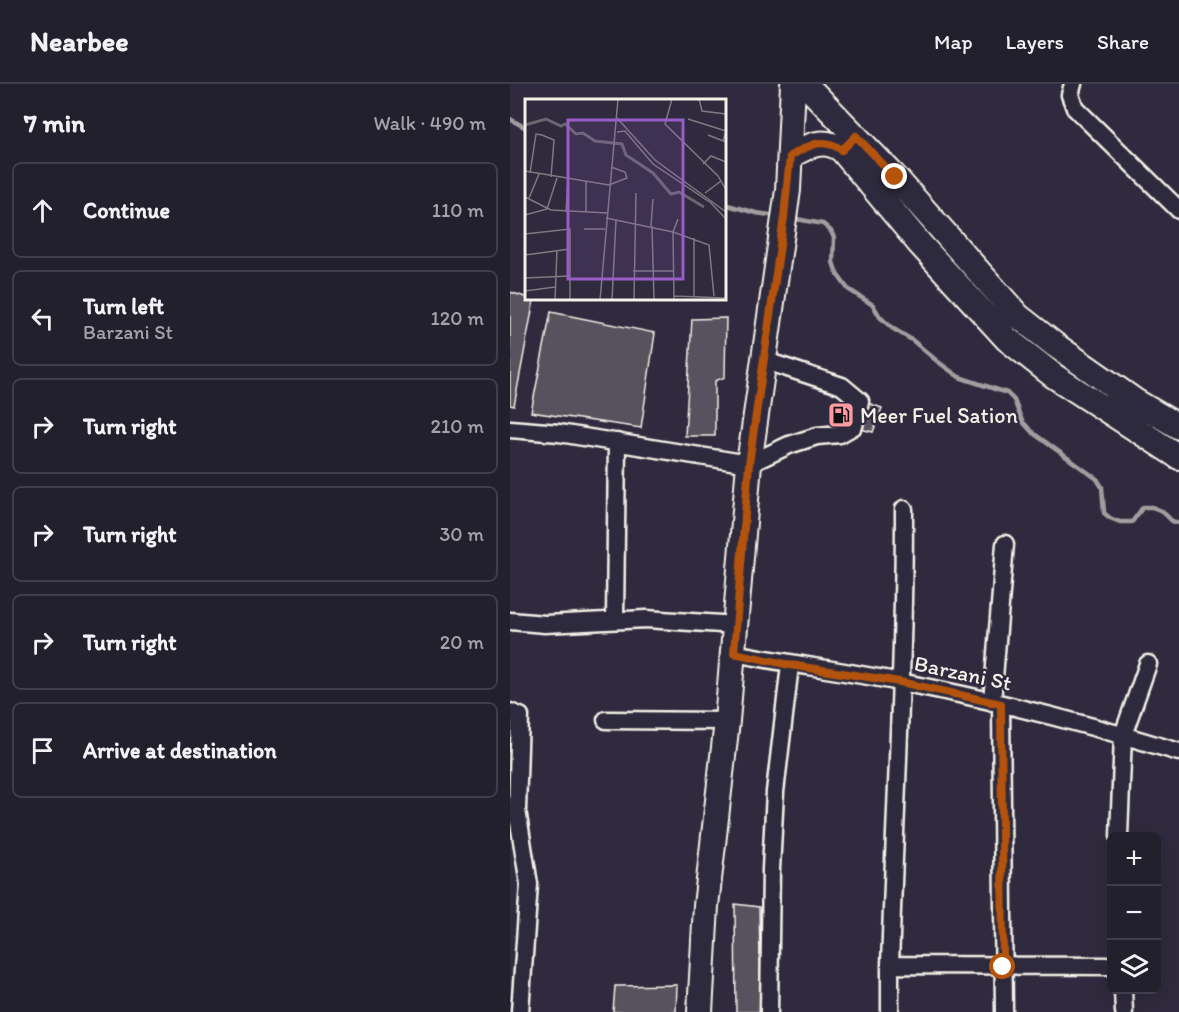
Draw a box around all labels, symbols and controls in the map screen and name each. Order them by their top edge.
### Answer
text: Nearbee [30,24,129,58]
text: Map [934,29,973,54]
text: Layers [1006,29,1064,54]
text: Share [1097,29,1149,54]
inset map [525,99,726,300]
text: 7 min [24,107,85,139]
text: Walk · 490 m [373,111,486,135]
route end [881,163,907,189]
icon: ahead [26,194,59,227]
text: Continue [83,197,170,224]
text: 110 m [432,198,484,222]
text: Turn left [83,293,164,320]
icon: left [26,302,59,335]
text: 120 m [431,306,484,330]
text: Barzani St [83,320,173,344]
fuel station icon: Meer Fuel Sation [826,400,856,430]
place label: Meer Fuel Sation [860,402,1019,429]
icon: right [26,410,59,443]
text: Turn right [83,413,177,440]
text: 210 m [431,414,484,438]
icon: right [26,518,59,551]
text: Turn right [83,521,177,548]
text: 30 m [439,522,484,546]
icon: right [26,626,59,659]
text: Turn right [83,629,177,656]
text: 20 m [440,630,484,654]
street label: Barzani St [912,650,1014,696]
icon: arrive [26,734,59,767]
text: Arrive at destination [83,737,277,764]
map controls [1107,832,1161,994]
button: + [1107,832,1161,886]
button: − [1107,886,1161,940]
button: layers [1107,940,1161,994]
route start [989,953,1015,979]

